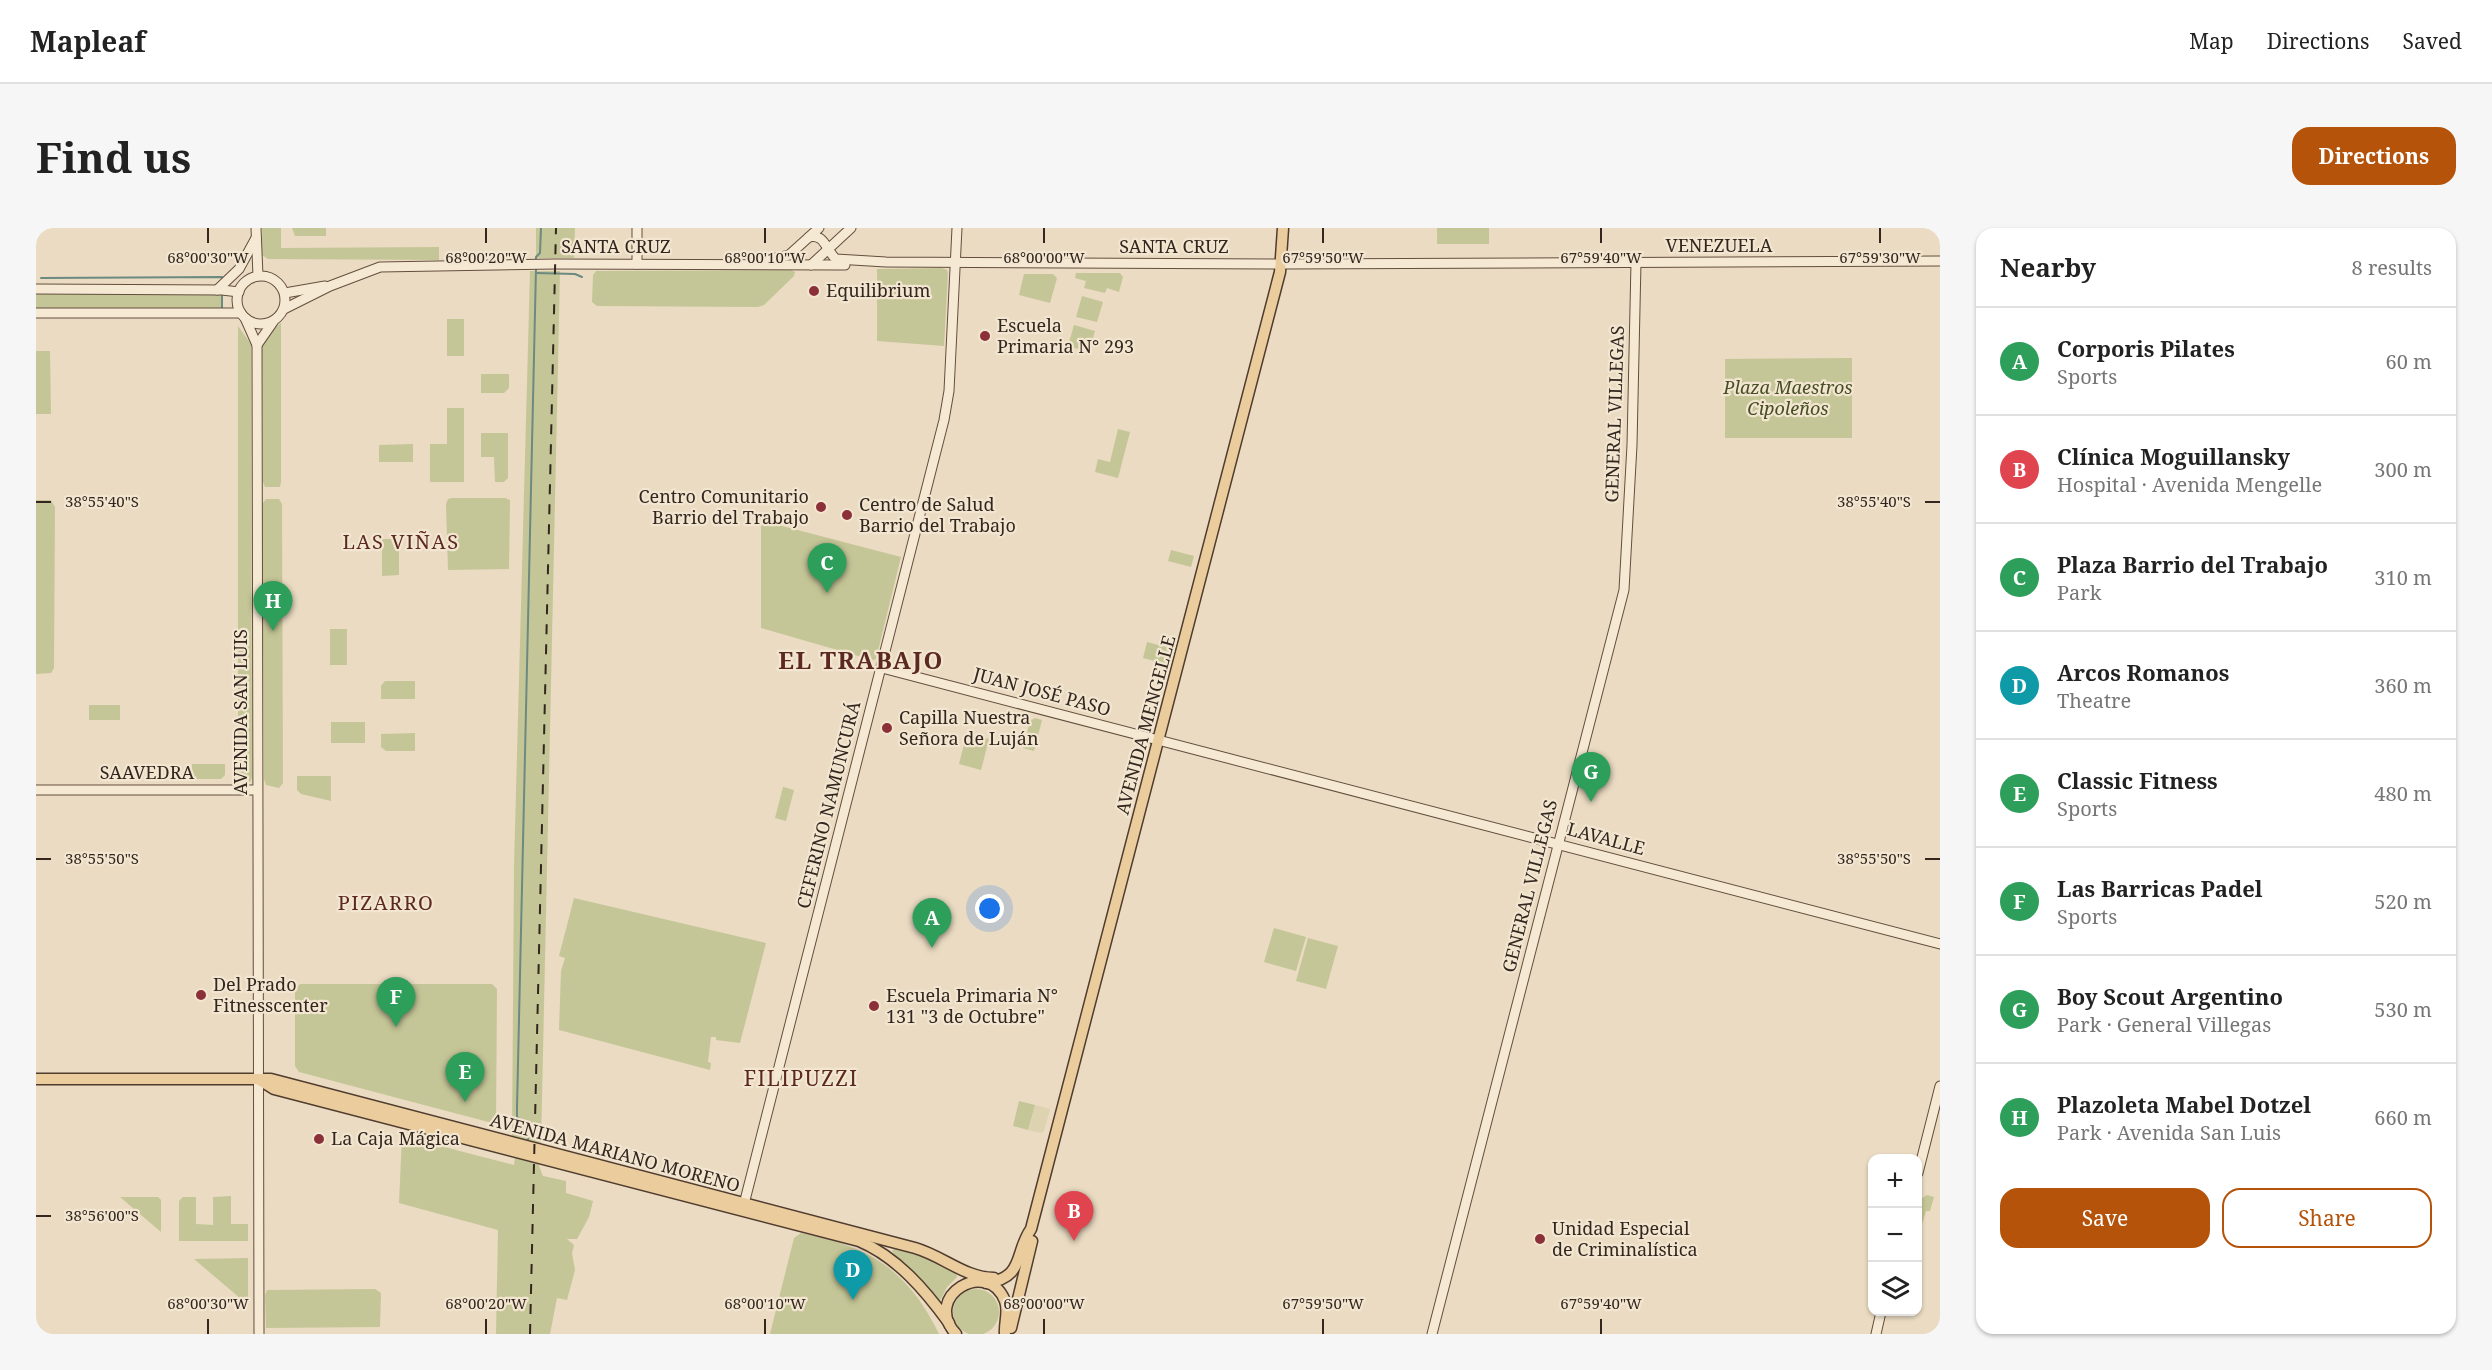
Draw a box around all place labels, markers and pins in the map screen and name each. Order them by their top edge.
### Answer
place label: Equilibrium [826,278,931,302]
marker: Equilibrium [807,284,821,298]
place label: Escuela Primaria N° 293 [997,313,1134,358]
marker: Escuela Primaria N° 293 [978,329,992,343]
place label: Centro Comunitario Barrio del Trabajo [638,484,809,529]
place label: Centro de Salud Barrio del Trabajo [859,492,1016,537]
marker: Centro Comunitario Barrio del Trabajo [814,500,828,514]
marker: Centro de Salud Barrio del Trabajo [840,508,854,522]
pin: C [808,544,846,593]
pin: H [254,582,292,631]
place label: Capilla Nuestra Señora de Luján [899,705,1039,750]
marker: Capilla Nuestra Señora de Luján [880,721,894,735]
pin: G [1572,752,1610,802]
pin: A [912,898,952,948]
place label: Del Prado Fitnesscenter [213,972,328,1017]
pin: F [376,978,416,1027]
place label: Escuela Primaria N° 131 "3 de Octubre" [886,983,1058,1028]
marker: Del Prado Fitnesscenter [194,988,208,1002]
marker: Escuela Primaria N° 131 "3 de Octubre" [867,999,881,1013]
pin: E [446,1052,484,1102]
place label: La Caja Mágica [331,1126,460,1150]
marker: La Caja Mágica [312,1132,326,1146]
pin: B [1054,1192,1094,1241]
place label: Unidad Especial de Criminalística [1552,1216,1698,1261]
marker: Unidad Especial de Criminalística [1533,1232,1547,1246]
pin: D [834,1250,872,1300]

